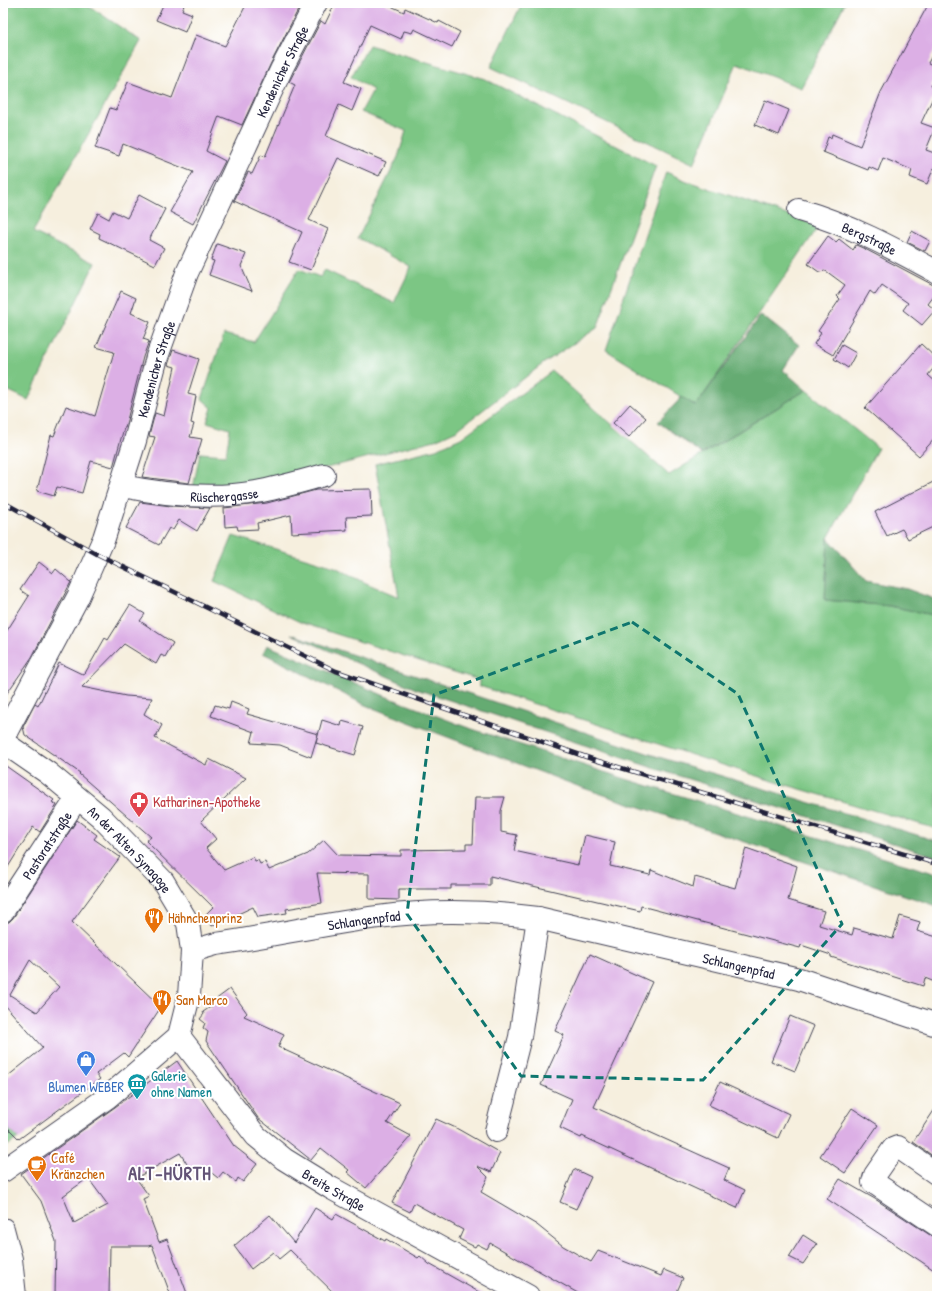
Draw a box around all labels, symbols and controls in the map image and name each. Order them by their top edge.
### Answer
street label: Kendenicher Straße [251,21,313,120]
street label: Bergstraße [839,217,901,259]
street label: Kendenicher Straße [132,317,179,419]
street label: Rüschergasse [190,482,260,506]
pharmacy icon: Katharinen-Apotheke [128,790,150,818]
place label: Katharinen-Apotheke [153,792,261,812]
street label: An der Alten Synagoge [84,801,177,896]
street label: Pastoratstraße [17,807,76,883]
street label: Schlangenpfad [326,905,402,934]
restaurant icon: Hähnchenprinz [143,906,165,934]
place label: Hähnchenprinz [168,908,242,928]
street label: Schlangenpfad [701,947,777,983]
restaurant icon: San Marco [151,988,173,1016]
place label: San Marco [176,990,228,1009]
shop icon: Blumen WEBER [75,1049,97,1077]
place label: Galerie ohne Namen [151,1066,212,1101]
museum icon: Galerie ohne Namen [126,1072,148,1100]
place label: Blumen WEBER [48,1077,124,1096]
place label: Café Kränzchen [51,1148,105,1183]
cafe icon: Café Kränzchen [26,1154,48,1182]
district label: ALT-HÜRTH [128,1161,212,1186]
street label: Breite Straße [299,1163,370,1215]

